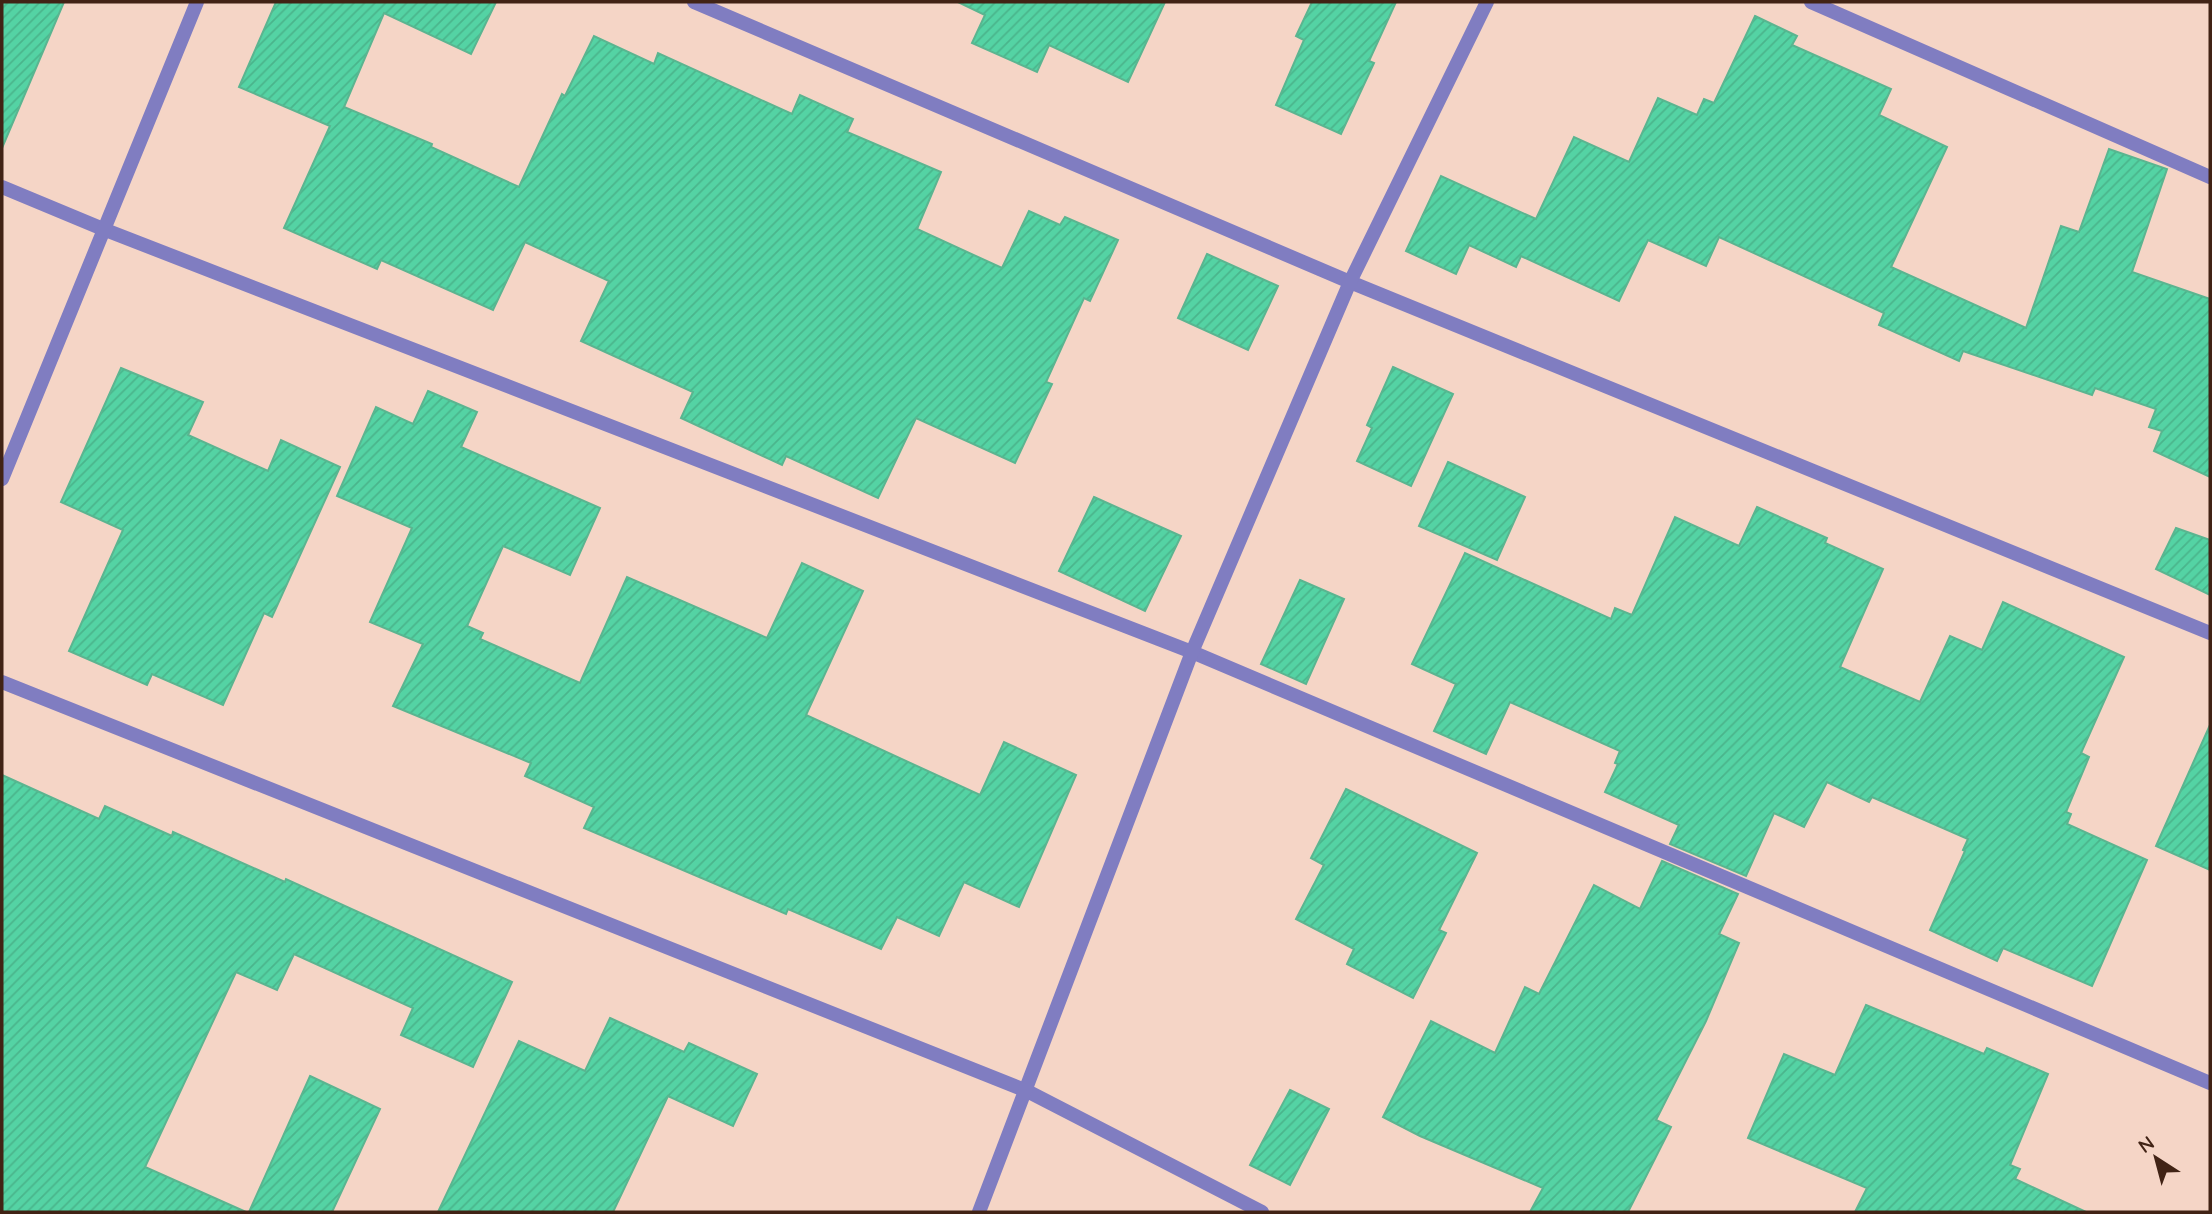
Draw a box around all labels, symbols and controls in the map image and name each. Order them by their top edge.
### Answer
north arrow [2121,1123,2191,1193]
text: N [2133,1130,2159,1158]

